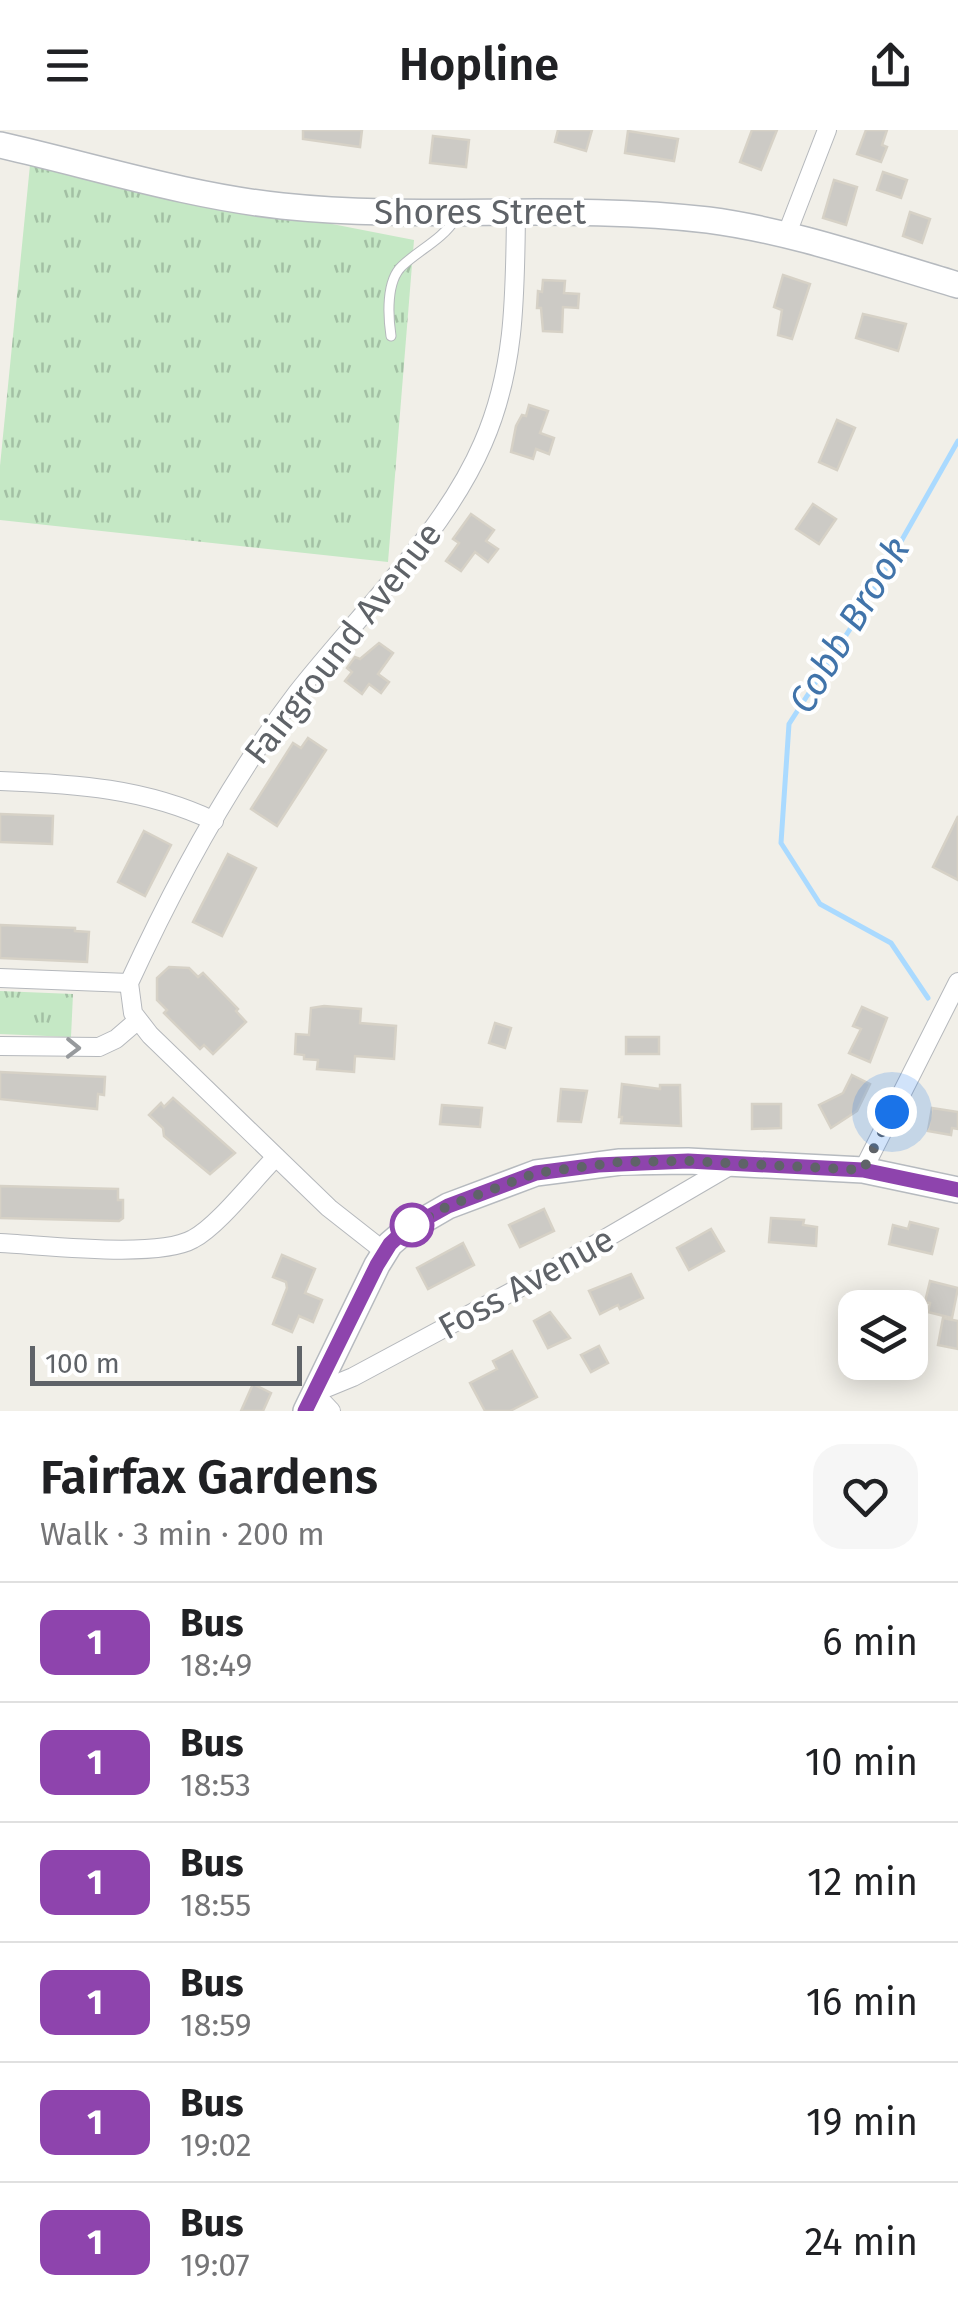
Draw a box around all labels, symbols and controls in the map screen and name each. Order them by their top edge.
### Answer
icon: menu [40,38,95,93]
text: Hopline [399,38,559,92]
icon: share [863,38,918,93]
street label: Shores Street [374,191,586,233]
street label: Fairground Avenue [236,514,450,772]
water label: Cobb Brook [779,529,919,721]
one-way arrow [65,1037,81,1058]
your location [867,1087,917,1137]
unlabelled marker [391,1204,433,1246]
street label: Foss Avenue [431,1218,621,1348]
map controls [838,1290,928,1380]
button: layers [838,1290,928,1380]
scale bar [30,1341,302,1386]
text: 100 m [45,1347,120,1380]
button: heart [813,1444,918,1549]
text: Fairfax Gardens [40,1448,378,1506]
text: Walk · 3 min · 200 m [40,1515,325,1553]
text: Bus [180,1600,244,1646]
text: 6 min [822,1619,918,1665]
text: 1 [87,1621,103,1663]
text: 18:49 [180,1646,252,1684]
text: Bus [180,1720,244,1766]
text: 10 min [805,1739,918,1785]
text: 1 [87,1741,103,1783]
text: 18:53 [180,1766,251,1804]
text: Bus [180,1840,244,1886]
text: 12 min [807,1859,918,1905]
text: 1 [87,1861,103,1903]
text: 18:55 [180,1886,251,1924]
text: Bus [180,1960,244,2006]
text: 16 min [806,1979,918,2025]
text: 1 [87,1981,103,2023]
text: 18:59 [180,2006,252,2044]
text: Bus [180,2080,244,2126]
text: 19 min [806,2099,918,2145]
text: 1 [87,2101,103,2143]
text: 19:02 [180,2126,252,2164]
text: Bus [180,2200,244,2246]
text: 24 min [804,2219,918,2265]
text: 1 [87,2221,103,2263]
text: 19:07 [180,2246,250,2284]

